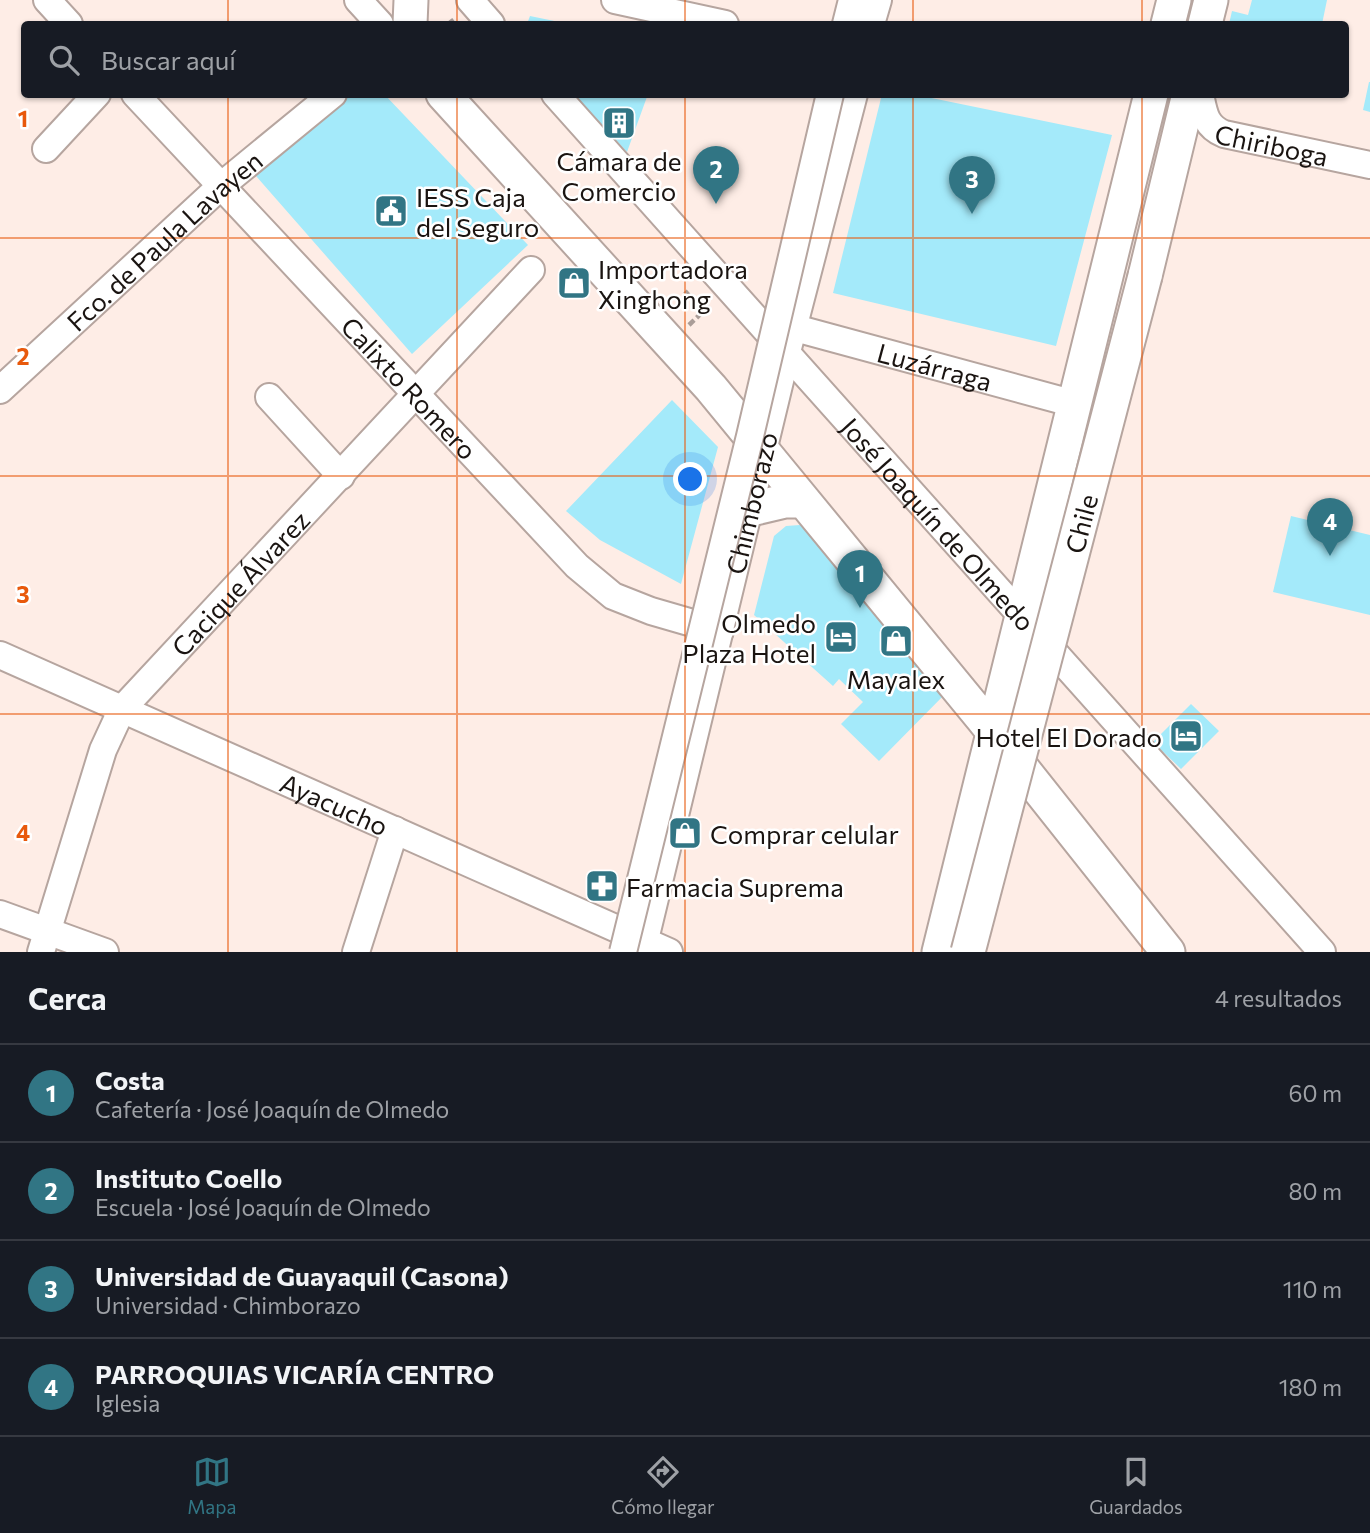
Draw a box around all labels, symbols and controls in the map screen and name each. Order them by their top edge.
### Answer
search box [21,21,1349,98]
icon: search [45,41,83,79]
text: Buscar aquí [101,44,236,75]
text: 1 [18,104,28,132]
building icon: Cámara de Comercio [600,104,638,142]
street label: Chiriboga [1212,117,1331,171]
street label: Fco. de Paula Lavayen [60,144,268,337]
place label: Cámara de Comercio [556,145,682,206]
pin: 2 [693,146,739,204]
pin: 3 [949,156,995,214]
place label: IESS Caja del Seguro [416,181,539,242]
public building icon: IESS Caja del Seguro [372,192,410,230]
place label: Importadora Xinghong [598,253,748,314]
shop icon: Importadora Xinghong [555,264,593,302]
street label: Calixto Romero [336,310,484,465]
street label: Luzárraga [874,336,996,396]
text: 2 [16,342,30,370]
street label: José Joaquín de Olmedo [836,411,1042,636]
street label: Chimborazo [718,429,783,577]
your location [673,462,707,496]
street label: Chile [1058,491,1103,556]
pin: 4 [1307,498,1353,556]
street label: Cacique Álvarez [164,504,315,662]
pin: 1 [837,550,883,608]
text: 3 [16,580,30,608]
place label: Olmedo Plaza Hotel [682,607,816,668]
hotel icon: Olmedo Plaza Hotel [822,618,860,656]
shop icon: Mayalex [877,622,915,660]
place label: Mayalex [847,663,946,694]
hotel icon: Hotel El Dorado [1167,717,1205,755]
place label: Hotel El Dorado [975,721,1162,752]
street label: Ayacucho [276,766,393,841]
shop icon: Comprar celular [666,814,704,852]
text: 4 [16,818,30,846]
place label: Comprar celular [710,818,899,849]
pharmacy icon: Farmacia Suprema [583,867,621,905]
place label: Farmacia Suprema [626,871,844,902]
text: Cerca [28,979,107,1016]
text: 4 resultados [1215,984,1342,1012]
text: Costa [95,1064,165,1095]
text: 1 [46,1079,56,1107]
text: 60 m [1289,1079,1342,1107]
text: Cafetería · José Joaquín de Olmedo [95,1095,449,1123]
text: Instituto Coello [95,1162,282,1193]
text: 2 [44,1177,58,1205]
text: 80 m [1289,1177,1342,1205]
text: Escuela · José Joaquín de Olmedo [95,1193,431,1221]
text: Universidad de Guayaquil (Casona) [95,1260,509,1291]
text: 3 [44,1275,58,1303]
text: 110 m [1283,1275,1342,1303]
text: Universidad · Chimborazo [95,1291,361,1319]
text: PARROQUIAS VICARÍA CENTRO [95,1358,494,1389]
text: 4 [44,1373,58,1401]
text: 180 m [1279,1373,1342,1401]
text: Iglesia [95,1389,160,1417]
tab: Mapa [187,1453,236,1518]
tab: Cómo llegar [611,1453,714,1518]
tab: Guardados [1089,1453,1183,1518]

